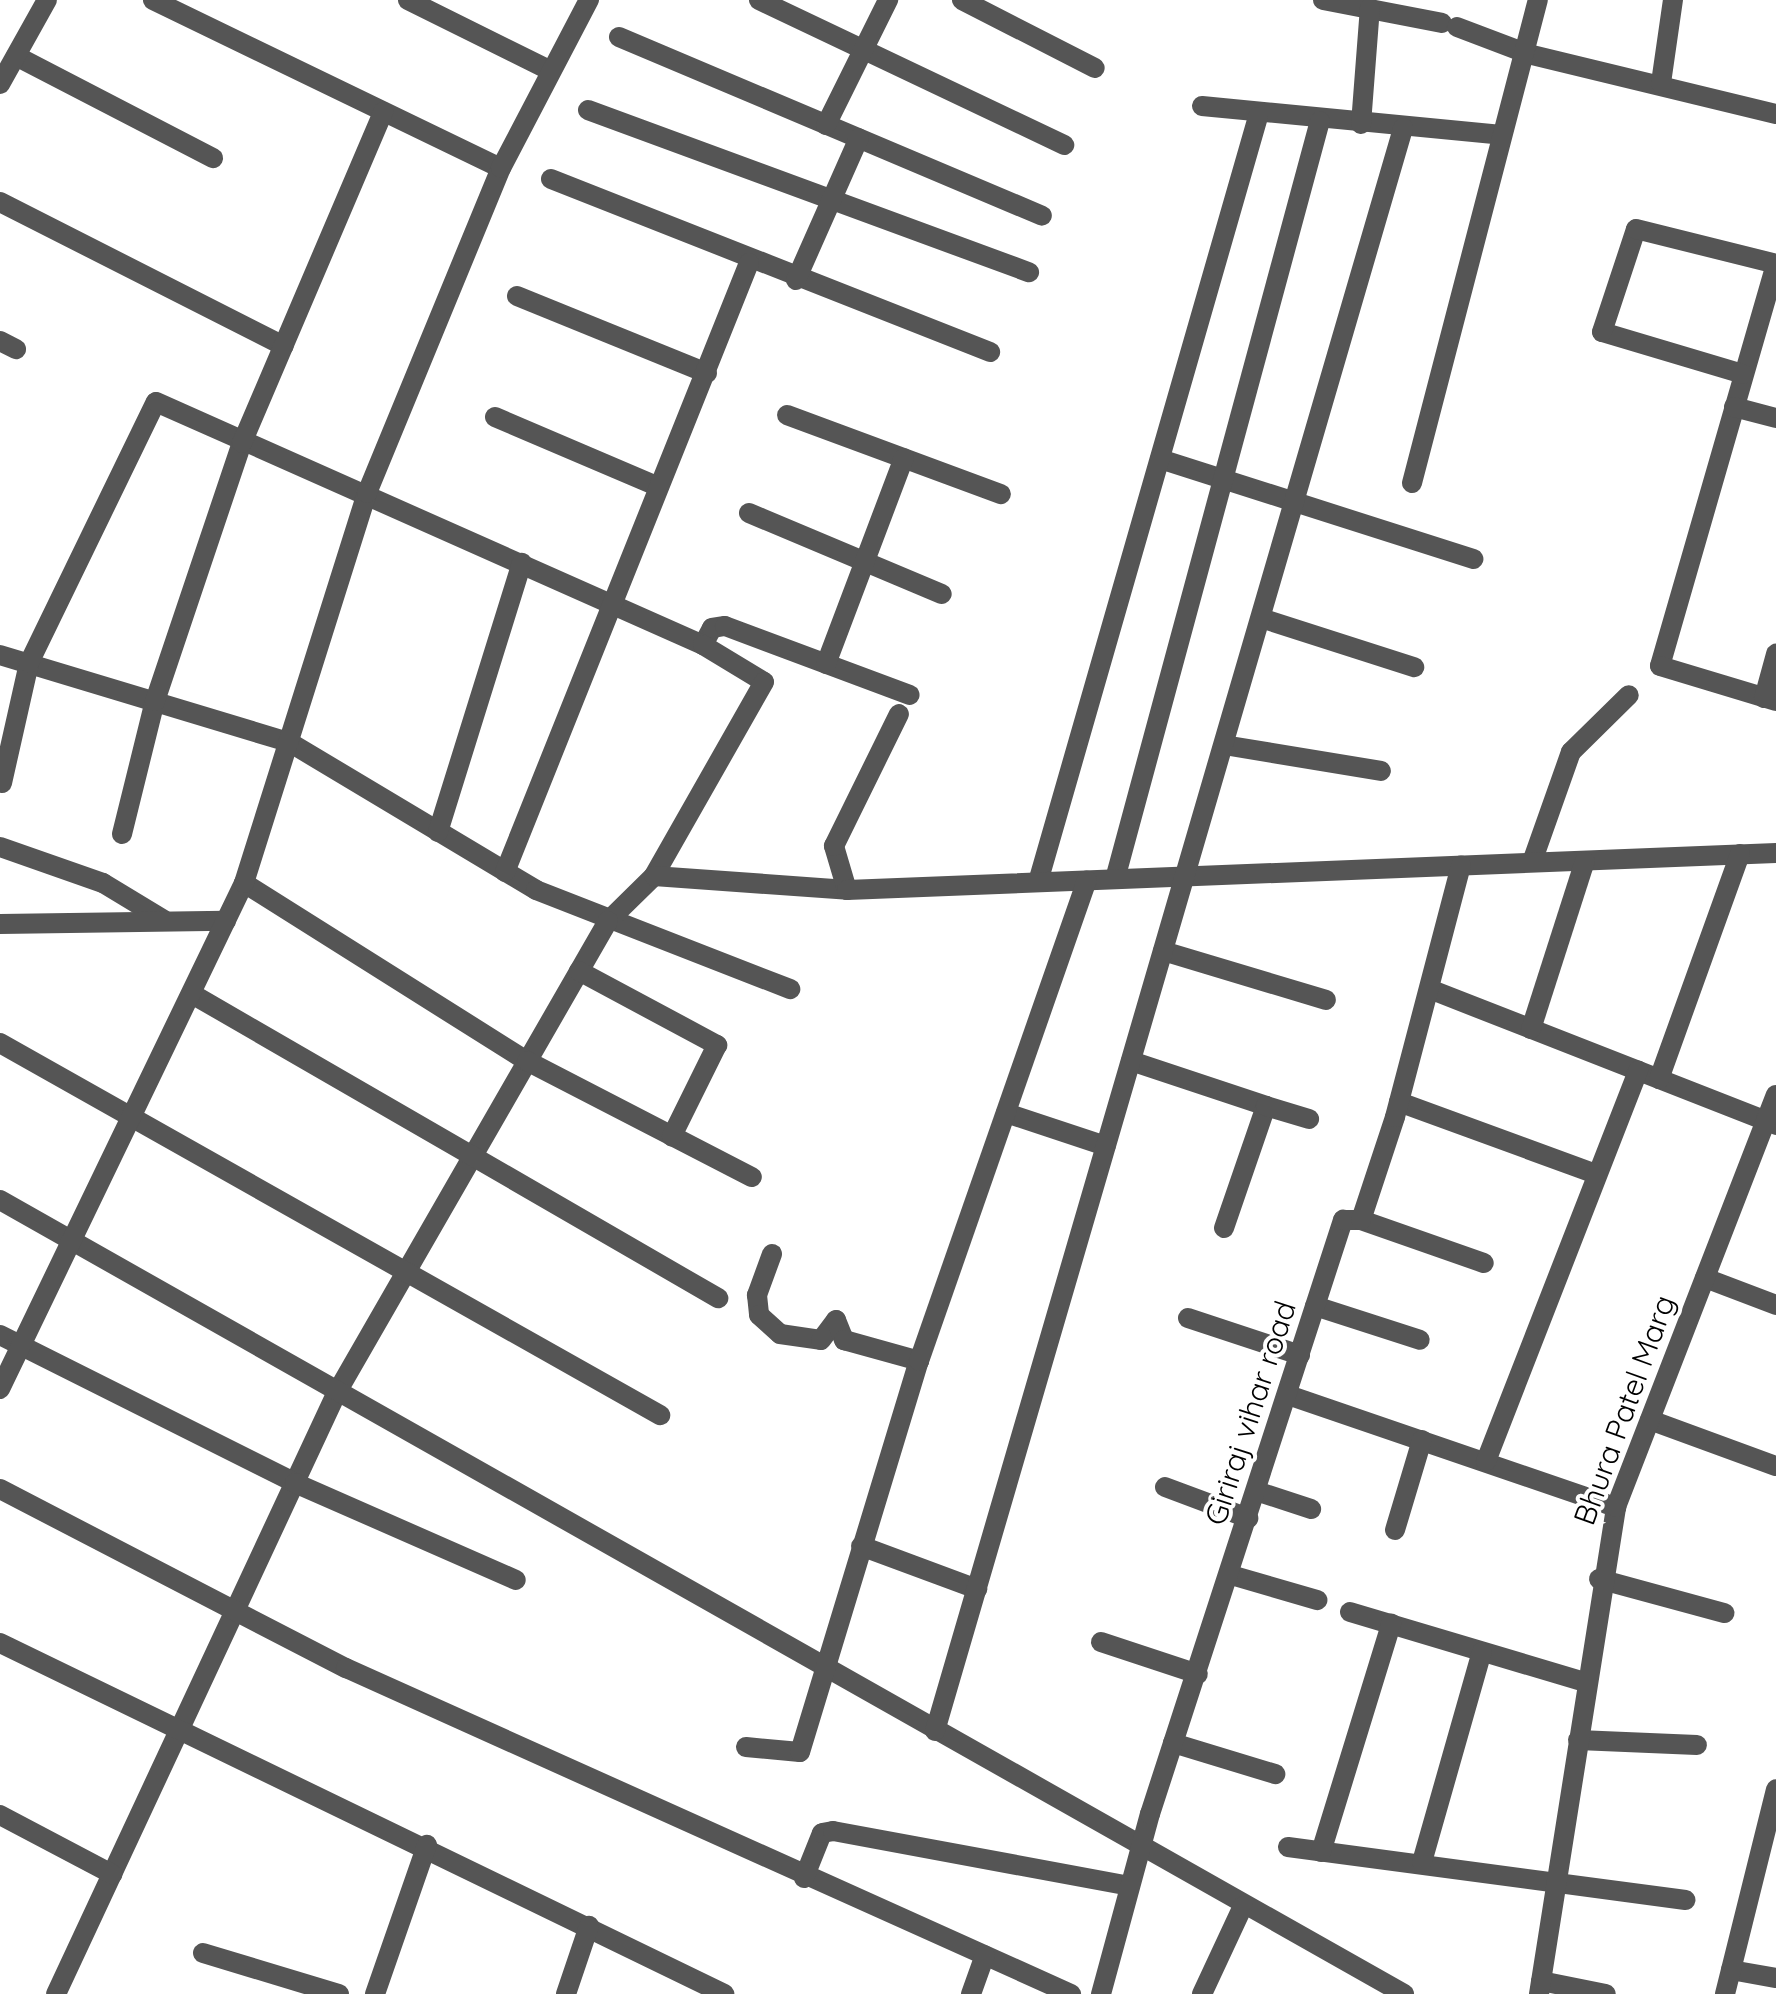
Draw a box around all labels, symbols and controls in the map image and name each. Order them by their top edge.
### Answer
street label: Bhura Patel Marg [1566,1290,1682,1530]
street label: Giriraj vihar road [1197,1296,1303,1530]

